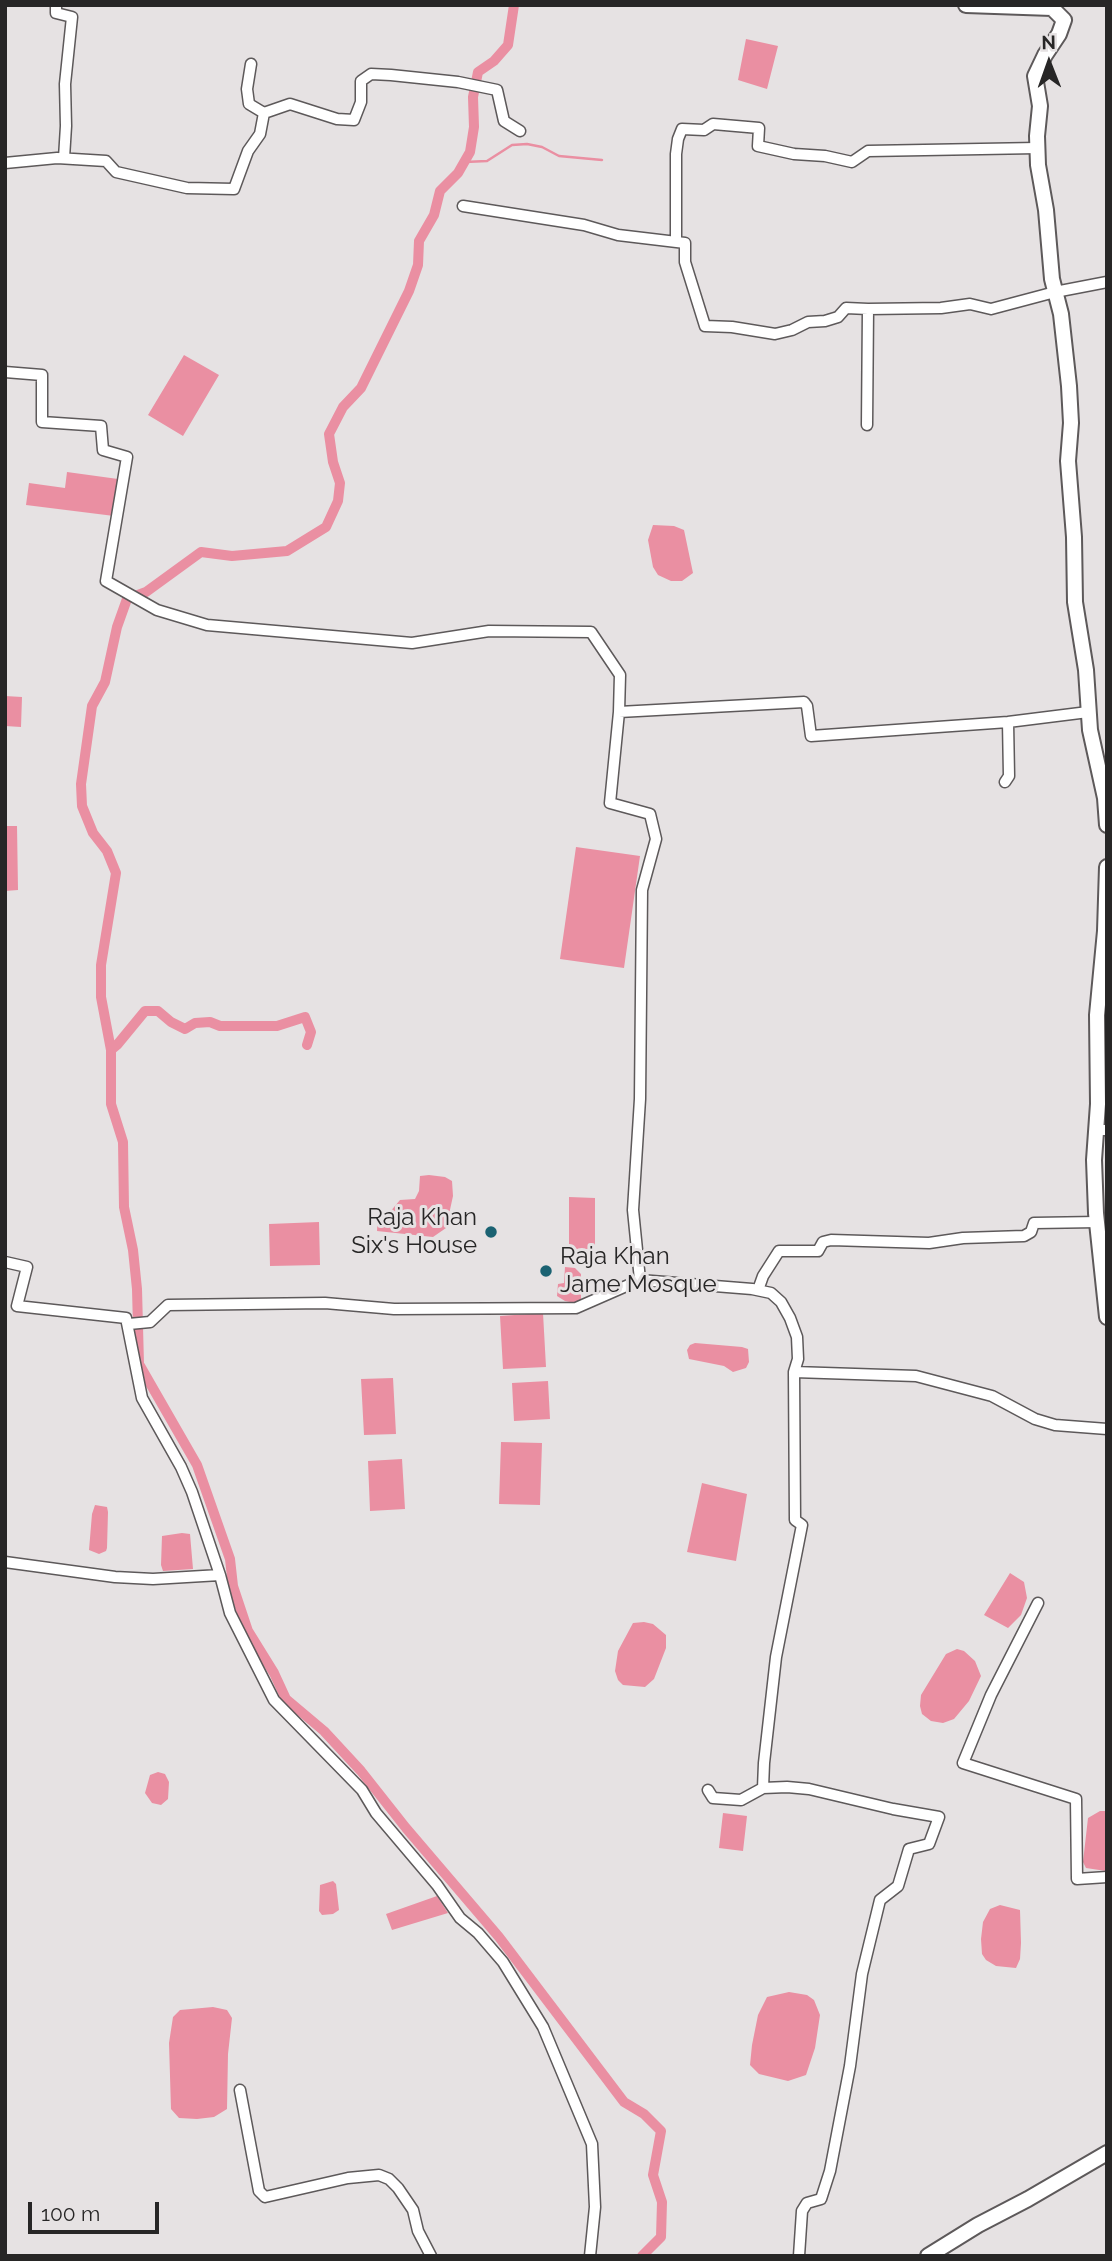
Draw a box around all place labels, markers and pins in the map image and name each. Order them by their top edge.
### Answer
place label: Raja Khan Six's House [351,1204,477,1260]
marker: Raja Khan Six's House [483,1224,499,1240]
place label: Raja Khan Jame Mosque [560,1243,717,1299]
marker: Raja Khan Jame Mosque [538,1263,554,1279]

